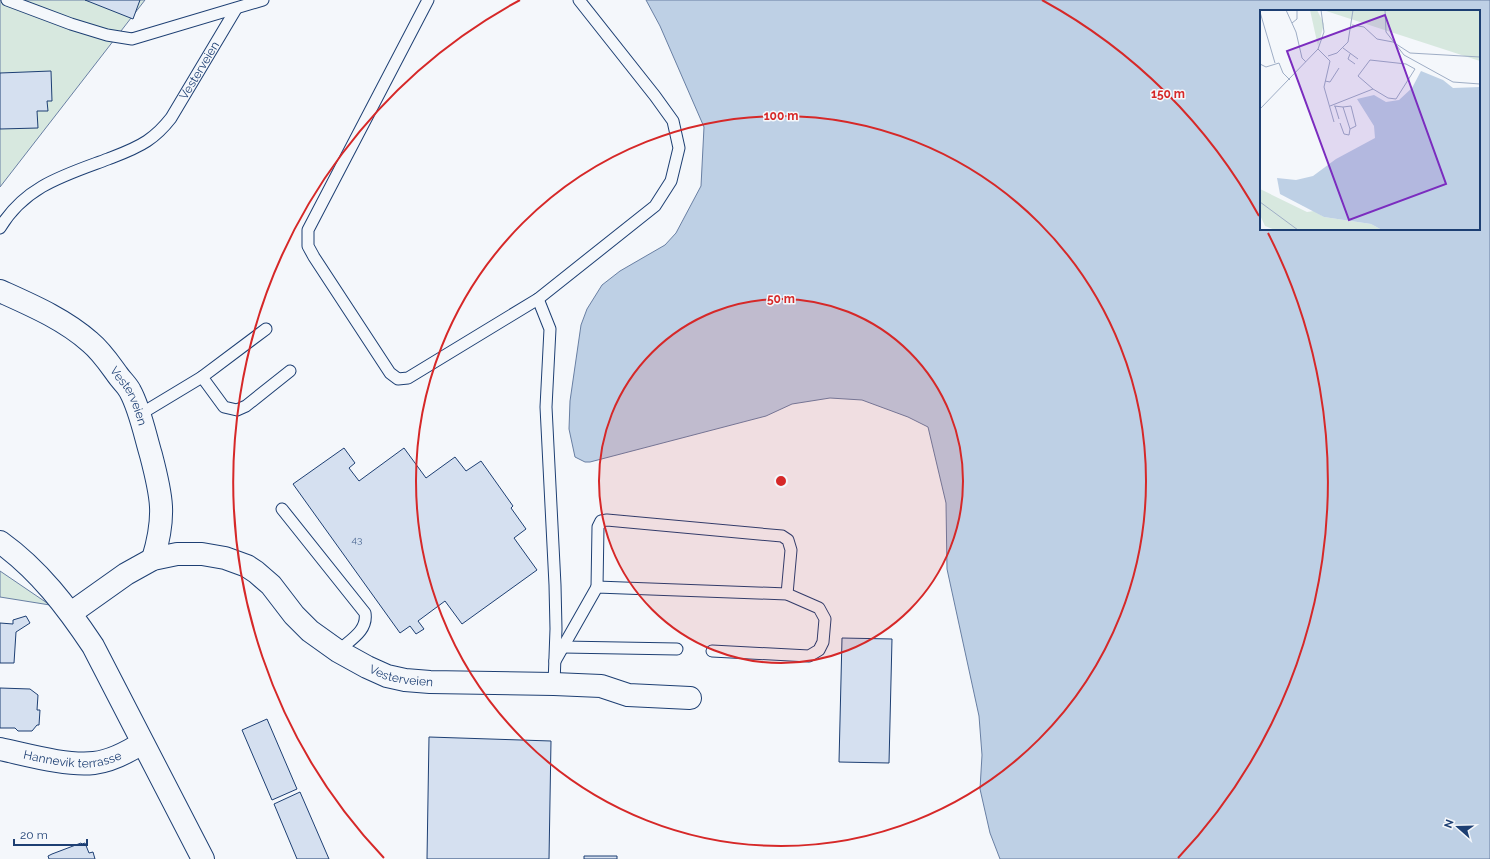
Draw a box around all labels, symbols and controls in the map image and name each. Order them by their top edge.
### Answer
inset map [1260,10,1480,230]
street label: Vesterveien [177,39,222,102]
text: 150 m [1151,87,1185,101]
text: 100 m [764,109,798,123]
text: 50 m [767,292,795,306]
street label: Vesterveien [107,364,150,427]
centre of rings [774,474,788,488]
house number: 43 [352,534,362,545]
street label: Vesterveien [367,662,434,689]
street label: Hannevik terrasse [22,748,124,771]
north arrow [1438,807,1478,847]
text: N [1442,818,1457,830]
scale bar [14,821,87,847]
text: 20 m [20,828,48,842]

